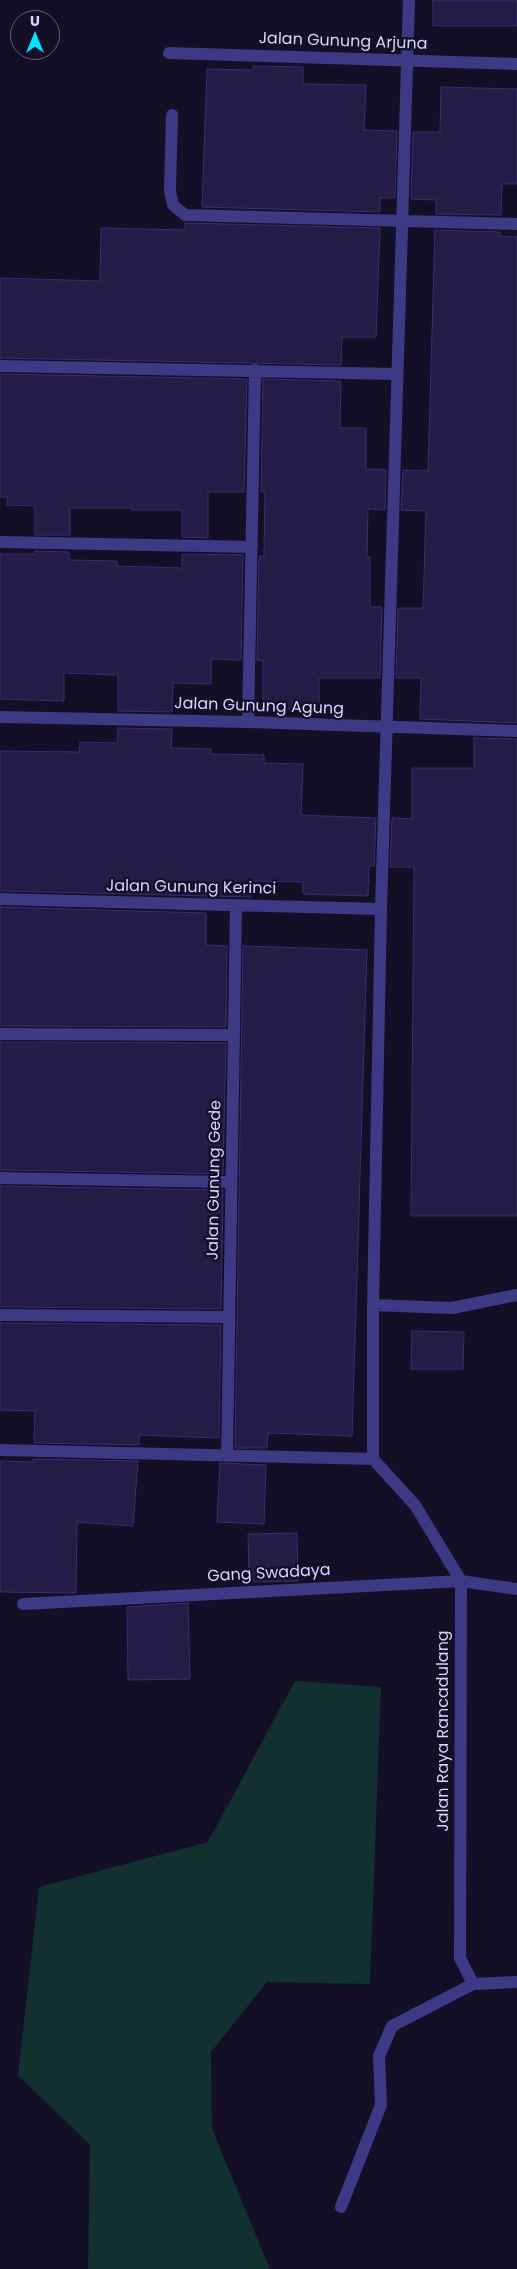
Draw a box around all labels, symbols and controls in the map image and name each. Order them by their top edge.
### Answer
north arrow [10,10,60,60]
text: U [30,11,40,31]
street label: Jalan Gunung Arjuna [258,29,428,55]
street label: Jalan Gunung Agung [174,694,344,720]
street label: Jalan Gunung Kerinci [106,877,276,899]
street label: Jalan Gunung Gede [204,1100,226,1260]
street label: Gang Swadaya [207,1561,331,1587]
street label: Jalan Raya Rancadulang [434,1630,454,1832]

